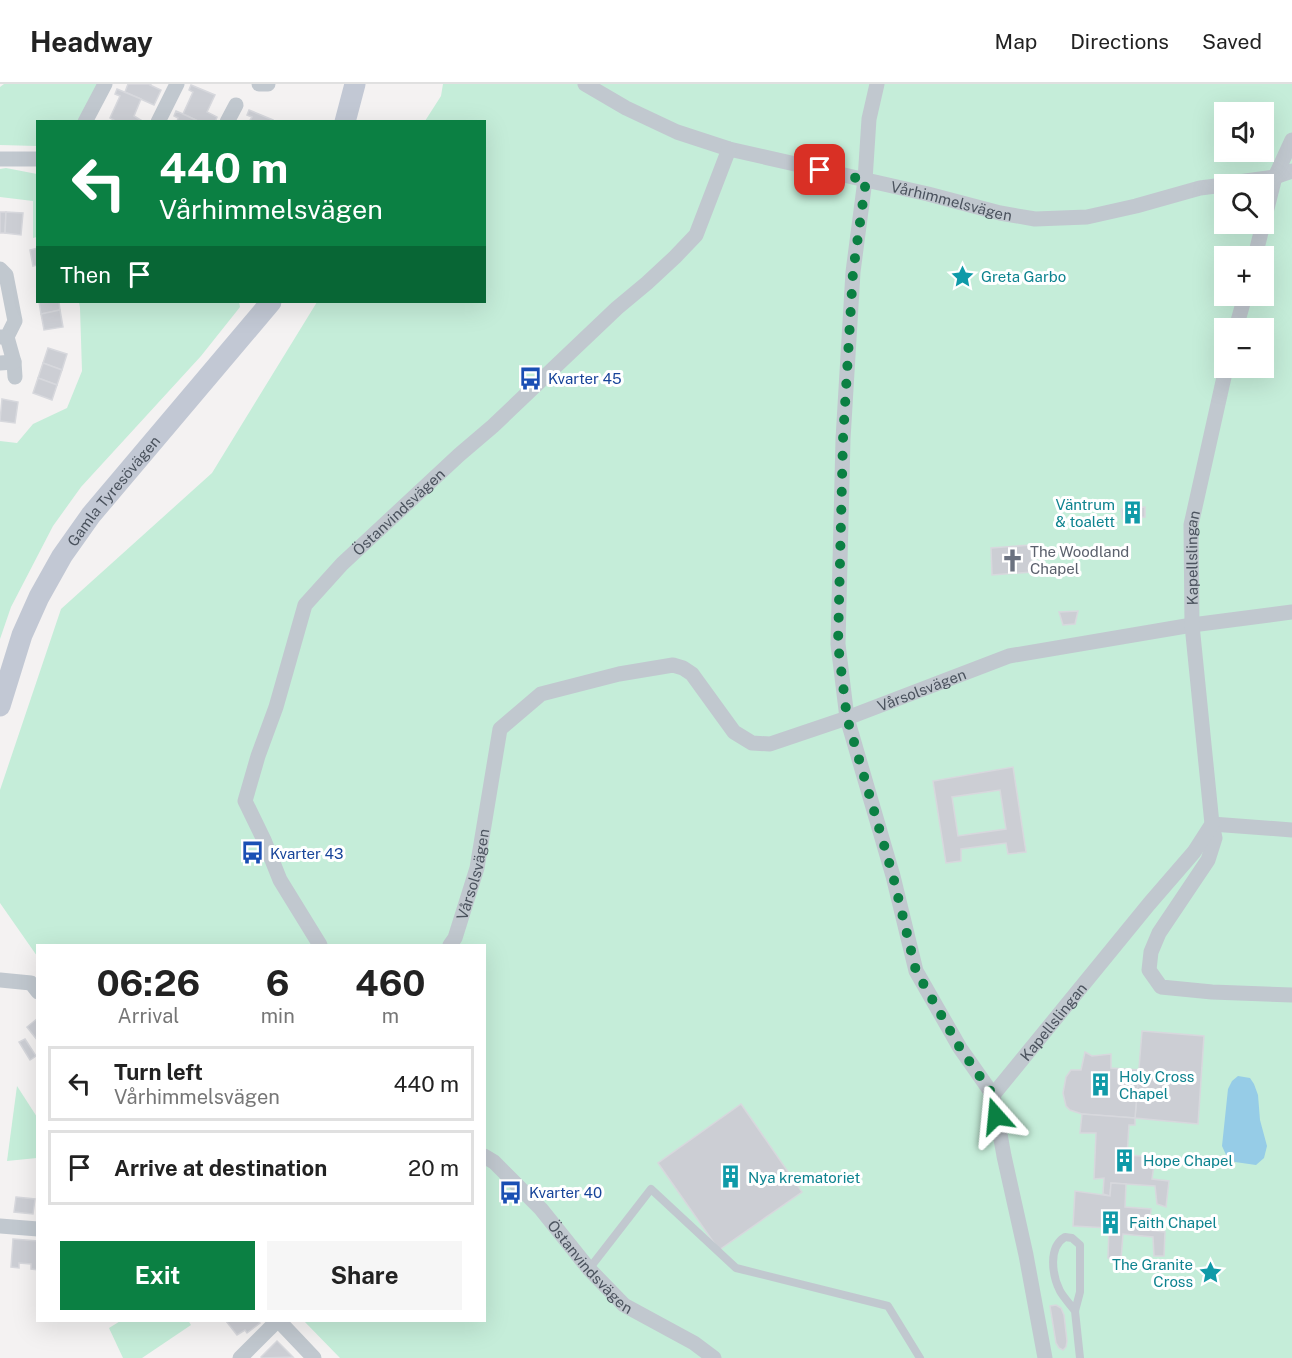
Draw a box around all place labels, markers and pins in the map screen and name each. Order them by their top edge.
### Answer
pin [794,144,845,195]
place icon: Greta Garbo [950,263,976,289]
place label: Greta Garbo [981,268,1066,285]
bus stop icon: Kvarter 45 [517,365,543,391]
place label: Kvarter 45 [548,370,622,387]
place label: Väntrum & toalett [1055,496,1115,530]
building icon: Väntrum & toalett [1120,500,1146,526]
place label: The Woodland Chapel [1030,543,1129,577]
church icon: The Woodland Chapel [999,547,1025,573]
bus stop icon: Kvarter 43 [239,840,265,866]
place label: Kvarter 43 [270,845,343,862]
place label: Holy Cross Chapel [1119,1068,1194,1102]
building icon: Holy Cross Chapel [1088,1072,1114,1098]
building icon: Hope Chapel [1112,1147,1138,1173]
place label: Hope Chapel [1143,1152,1233,1169]
building icon: Nya krematoriet [717,1164,743,1190]
place label: Nya krematoriet [748,1169,861,1186]
bus stop icon: Kvarter 40 [498,1179,524,1205]
place label: Kvarter 40 [529,1184,602,1201]
building icon: Faith Chapel [1098,1209,1124,1235]
place label: Faith Chapel [1129,1214,1217,1231]
place label: The Granite Cross [1112,1256,1193,1290]
place icon: The Granite Cross [1198,1260,1224,1286]

